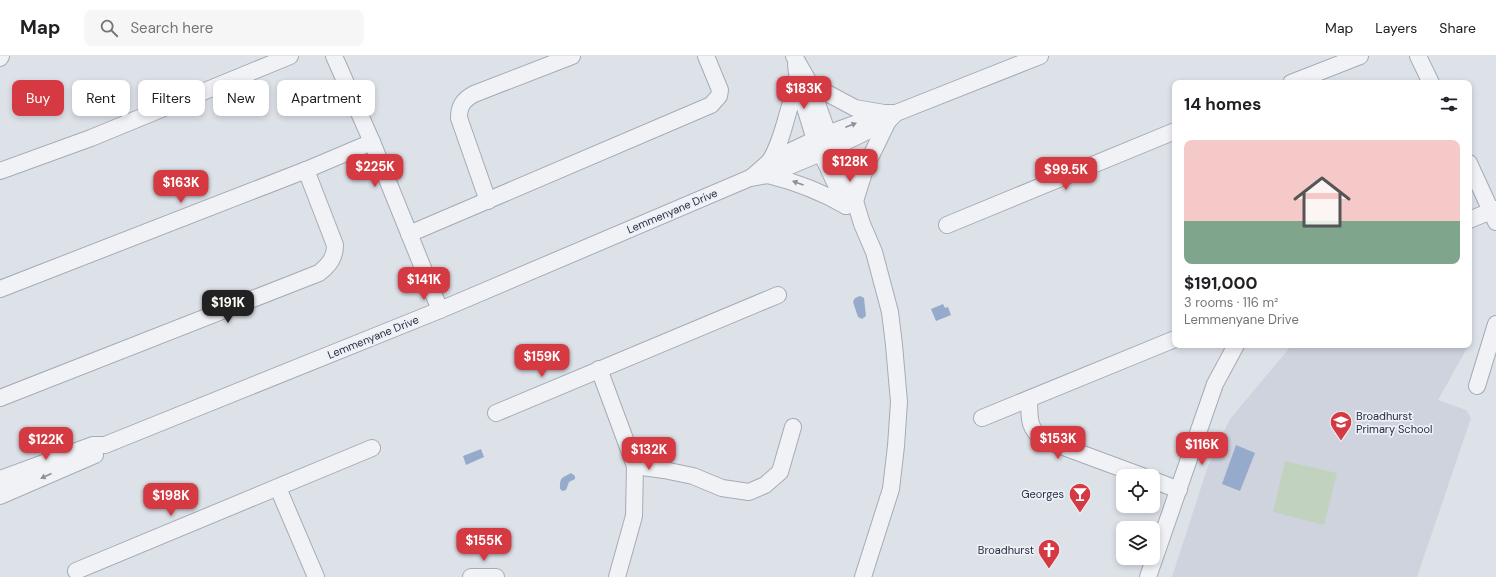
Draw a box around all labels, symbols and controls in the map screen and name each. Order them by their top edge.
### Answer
search box [84,10,364,46]
text: Map [20,15,60,40]
icon: search [98,17,120,39]
text: Search here [130,18,213,38]
text: Map [1325,19,1353,37]
text: Layers [1375,19,1417,37]
text: Share [1439,19,1476,37]
pin: $183K [776,76,832,110]
chip: Buy [12,80,64,116]
chip: Rent [72,80,130,116]
chip: Filters [138,80,205,116]
chip: New [213,80,269,116]
chip: Apartment [277,80,375,116]
text: $183K [785,80,823,97]
text: 14 homes [1184,93,1261,115]
icon: filters [1438,93,1460,115]
one-way arrow [845,122,857,128]
pin: $128K [822,149,878,183]
text: $128K [832,153,868,170]
pin: $225K [347,154,403,188]
pin: $99.5K [1033,157,1099,191]
text: $225K [355,158,395,175]
text: $99.5K [1044,161,1088,178]
icon: home [1286,166,1358,238]
pin: $163K [153,170,209,204]
text: $163K [162,174,200,191]
one-way arrow [791,180,803,186]
street label: Lemmenyane Drive [625,186,719,236]
pin: $141K [396,267,452,301]
text: $141K [407,271,441,288]
text: $191,000 [1184,272,1257,294]
pin: $191K [200,290,256,324]
text: $191K [211,294,245,311]
text: 3 rooms · 116 m² [1184,294,1278,311]
text: Lemmenyane Drive [1184,311,1299,328]
street label: Lemmenyane Drive [325,312,421,362]
pin: $159K [514,344,570,378]
text: $159K [523,348,561,365]
school or university icon: Broadhurst Primary School [1328,409,1354,442]
place label: Broadhurst Primary School [1356,409,1432,436]
pin: $153K [1030,426,1086,460]
pin: $122K [18,427,74,461]
text: $153K [1040,430,1077,447]
text: $122K [28,431,64,448]
pin: $116K [1174,432,1230,466]
text: $116K [1185,436,1219,453]
pin: $132K [621,437,677,471]
text: $132K [631,441,667,458]
map controls [1116,469,1160,565]
button: locate [1116,469,1160,513]
one-way arrow [41,473,52,479]
bar icon: Georges [1067,481,1093,514]
pin: $198K [143,483,199,517]
text: $198K [152,487,190,504]
place label: Georges [1021,487,1064,501]
button: layers [1116,521,1160,565]
pin: $155K [456,528,512,562]
text: $155K [465,532,503,549]
church icon: Broadhurst [1036,537,1062,570]
place label: Broadhurst [978,543,1034,557]

